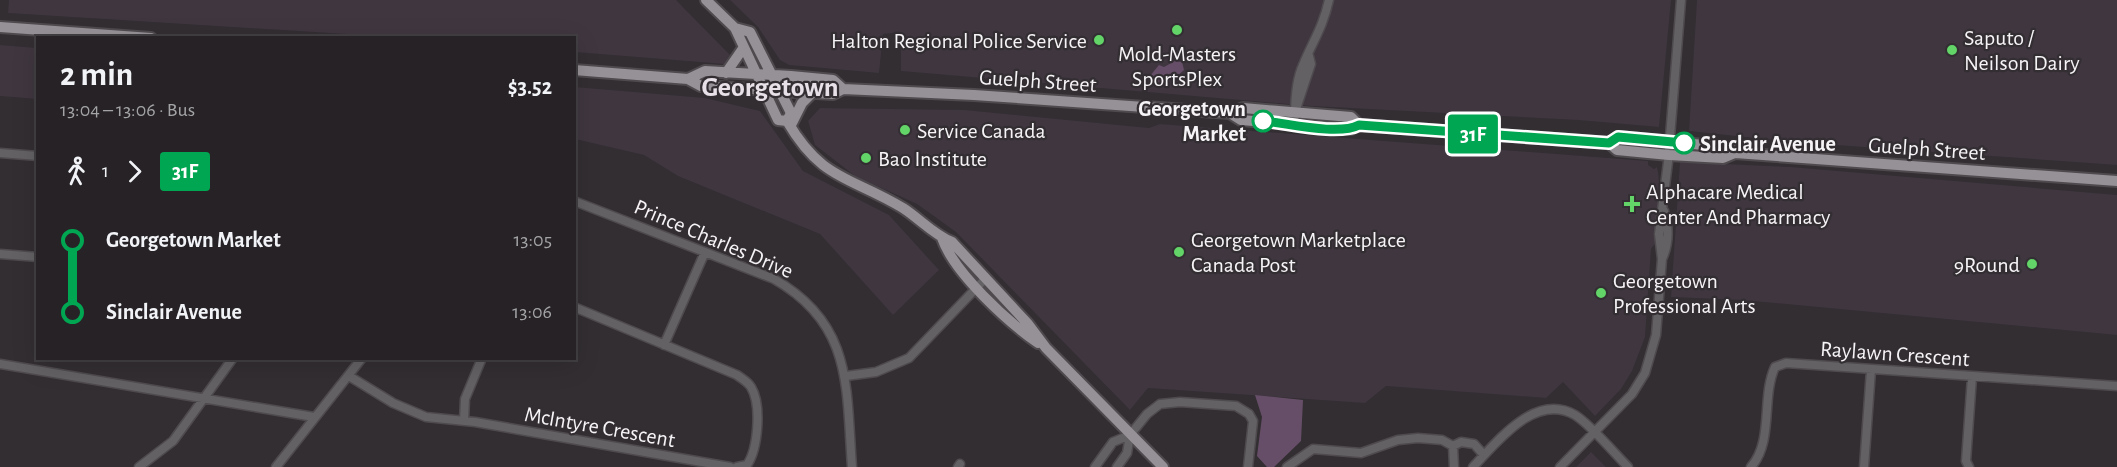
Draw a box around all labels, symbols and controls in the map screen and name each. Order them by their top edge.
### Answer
marker: Mold-Masters SportsPlex [1170,23,1184,37]
place label: Saputo / Neilson Dairy [1964,27,2080,74]
place label: Halton Regional Police Service [831,30,1087,52]
marker: Halton Regional Police Service [1092,33,1106,47]
place label: Mold-Masters SportsPlex [1118,43,1236,90]
marker: Saputo / Neilson Dairy [1945,43,1959,57]
text: 2 min [60,59,133,92]
street label: Guelph Street [979,66,1097,96]
district label: Georgetown [701,74,839,102]
text: $3.52 [508,76,552,98]
place label: Georgetown Market [1138,98,1247,145]
text: 13:04 – 13:06 · Bus [60,100,195,120]
marker: Georgetown Market [1252,110,1274,132]
line badge: 31F [1438,114,1508,154]
place label: Service Canada [917,120,1046,142]
marker: Service Canada [898,123,912,137]
text: 31F [1460,124,1486,145]
marker: Sinclair Avenue [1673,132,1695,154]
place label: Sinclair Avenue [1700,133,1836,155]
street label: Guelph Street [1868,134,1986,164]
place label: Bao Institute [878,148,987,170]
marker: Bao Institute [859,151,873,165]
icon: walk [60,155,93,188]
icon: forward [118,155,151,188]
text: 1 [102,161,109,181]
text: 31F [172,161,198,182]
place label: Alphacare Medical Center And Pharmacy [1646,181,1831,228]
marker: Alphacare Medical Center And Pharmacy [1623,195,1641,213]
street label: Prince Charles Drive [631,196,796,282]
text: Georgetown Market [106,229,281,251]
place label: Georgetown Marketplace Canada Post [1191,229,1406,276]
text: 13:05 [513,230,552,250]
marker: Georgetown Marketplace Canada Post [1172,245,1186,259]
place label: 9Round [1954,254,2020,276]
marker: 9Round [2025,257,2039,271]
place label: Georgetown Professional Arts [1613,270,1756,317]
marker: Georgetown Professional Arts [1594,286,1608,300]
text: Sinclair Avenue [106,301,242,323]
text: 13:06 [512,302,552,322]
street label: Raylawn Crescent [1820,338,1970,370]
street label: McIntyre Crescent [523,403,677,451]

